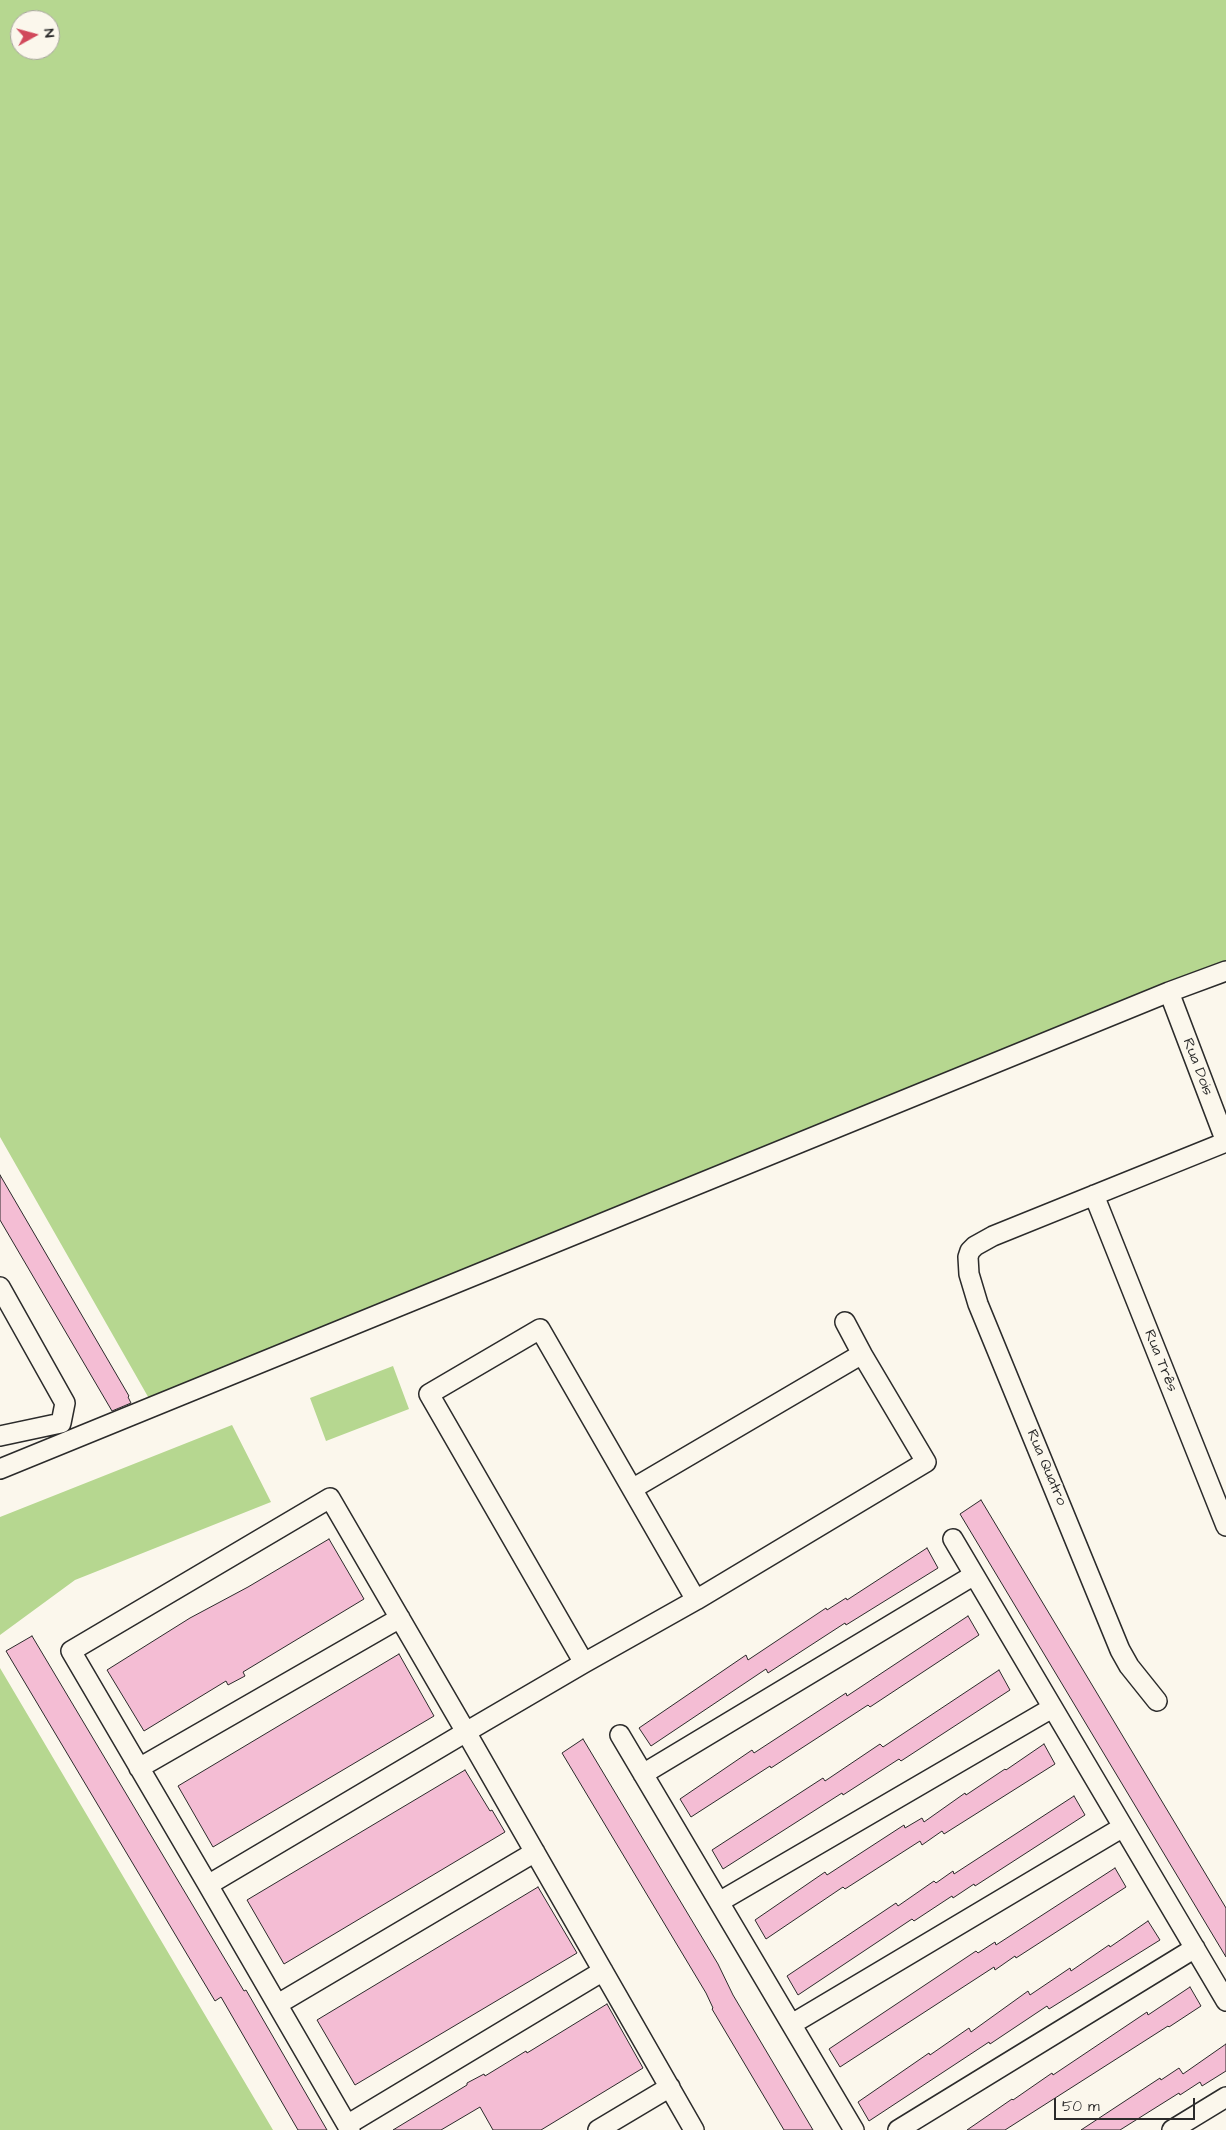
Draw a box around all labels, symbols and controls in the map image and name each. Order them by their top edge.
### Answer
north arrow [10,10,60,60]
text: N [38,28,59,39]
street label: Rua Dois [1178,1036,1216,1098]
street label: Rua Três [1139,1327,1181,1395]
street label: Rua Quatro [1022,1427,1070,1509]
scale bar [1056,2088,1197,2120]
text: 50 m [1062,2096,1100,2117]

